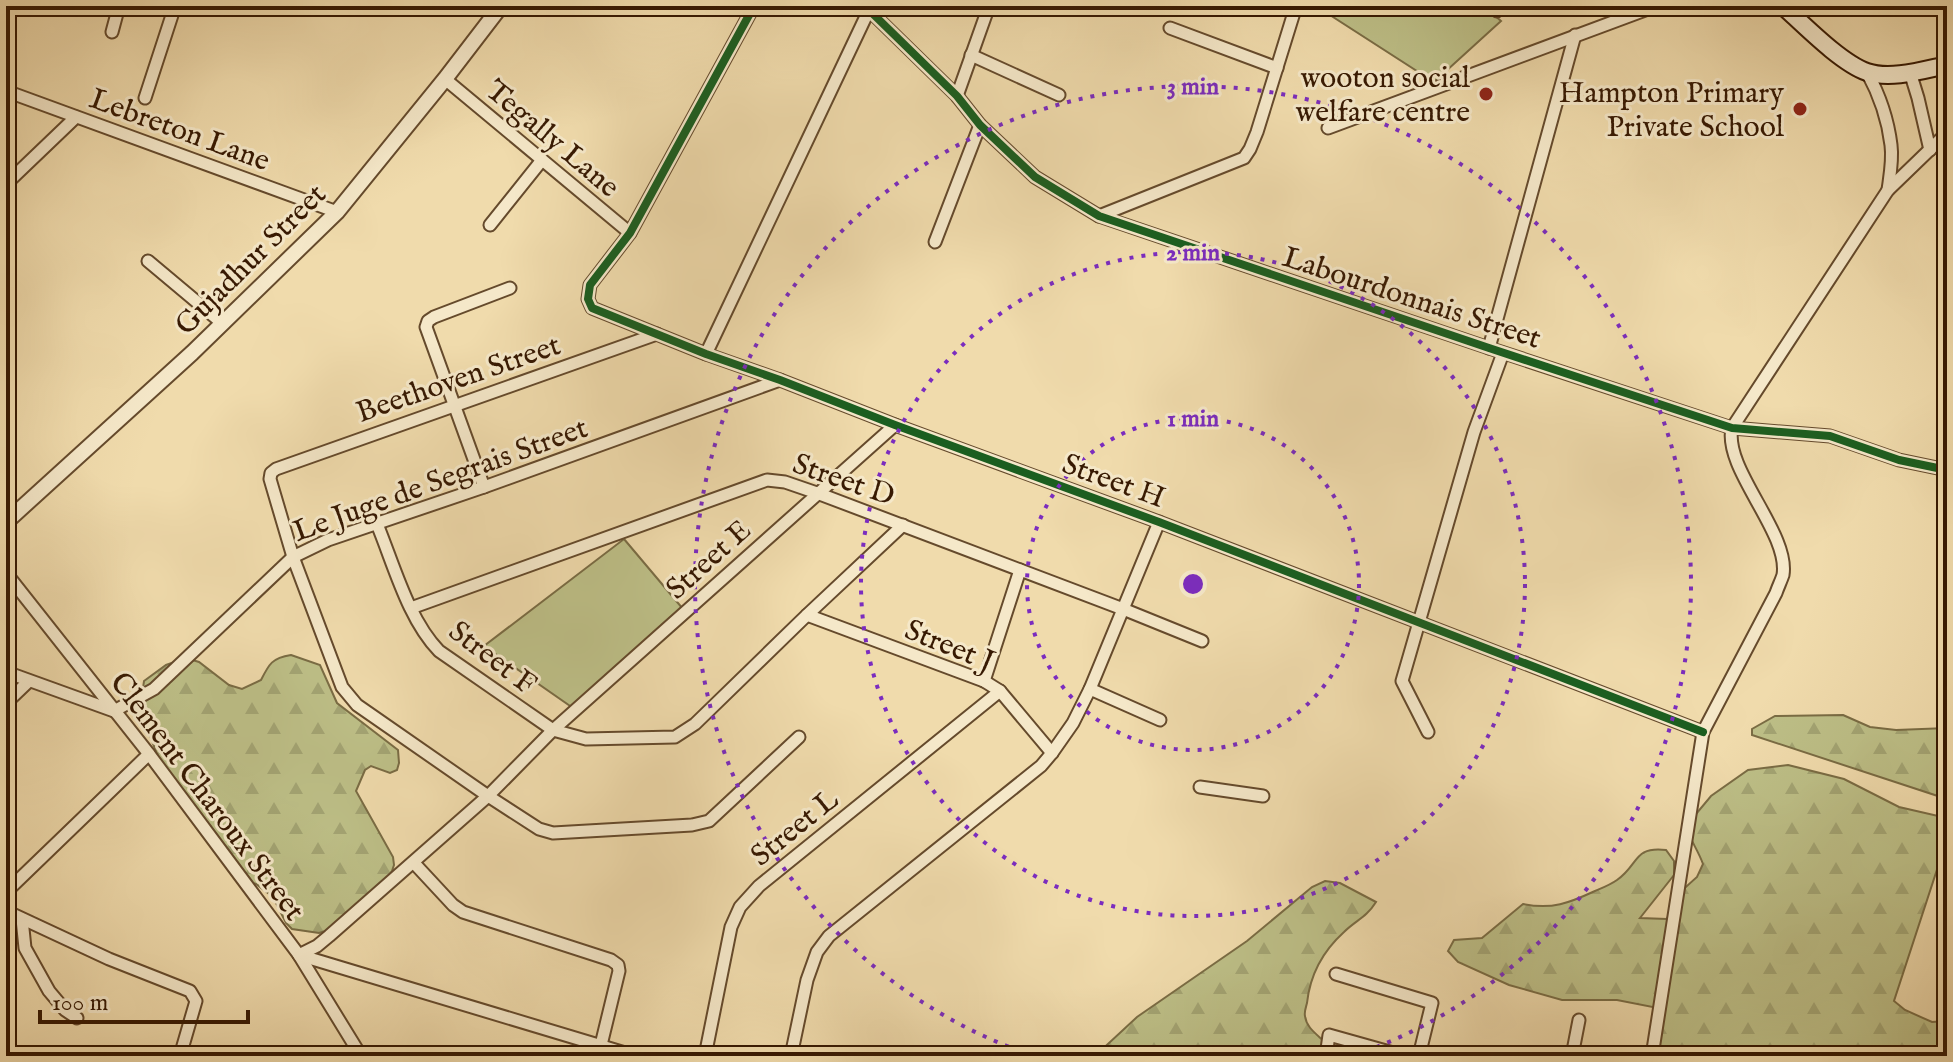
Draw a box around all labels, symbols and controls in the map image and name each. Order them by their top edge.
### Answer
place label: wooton social welfare centre [1296,60,1471,132]
street label: Tegally Lane [477,72,627,207]
text: 3 min [1167,72,1219,103]
place label: Hampton Primary Private School [1559,75,1785,147]
street label: Lebreton Lane [84,81,275,181]
marker: wooton social welfare centre [1477,85,1495,103]
marker: Hampton Primary Private School [1791,100,1809,118]
street label: Gujadhur Street [168,177,335,344]
text: 2 min [1166,238,1220,269]
street label: Labourdonnais Street [1277,239,1545,359]
street label: Beethoven Street [352,327,566,433]
text: 1 min [1167,404,1219,435]
street label: Le Juge de Segrais Street [288,410,593,552]
street label: Street D [787,446,899,516]
street label: Street H [1057,446,1170,518]
street label: Street E [659,512,760,609]
centre of rings [1179,570,1207,598]
street label: Street J [899,612,1000,682]
street label: Street F [440,613,543,704]
street label: Clement Charoux Street [100,665,312,929]
street label: Street L [744,781,848,876]
scale bar [40,974,248,1024]
text: 100 m [52,988,108,1019]

